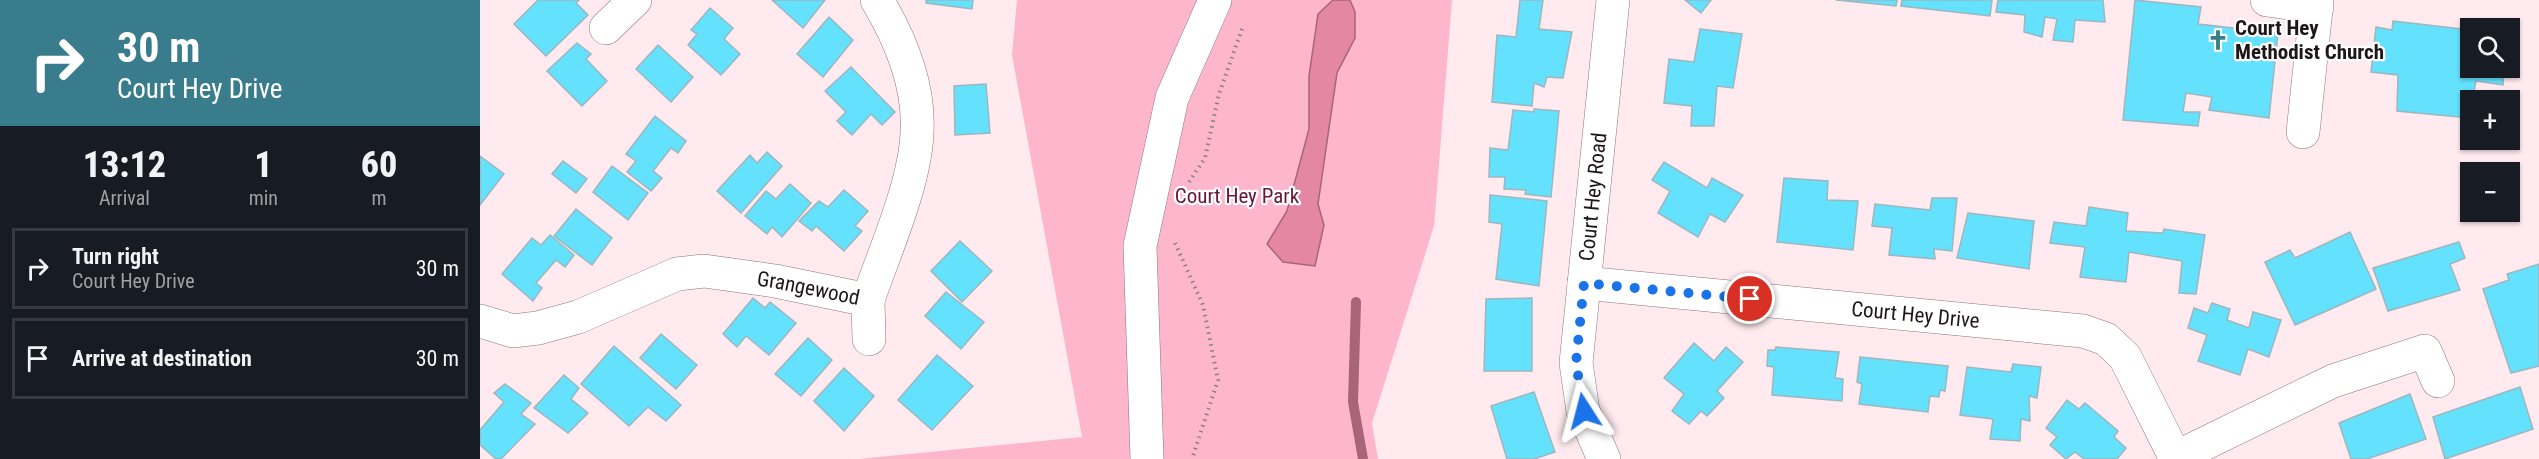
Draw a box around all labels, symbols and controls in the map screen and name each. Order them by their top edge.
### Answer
place label: Court Hey Methodist Church [2235,16,2384,64]
map controls [2460,18,2520,222]
button: search [2460,18,2520,78]
text: 30 m [117,23,200,72]
icon: right [18,24,96,102]
church icon: Court Hey Methodist Church [2206,28,2230,52]
text: Court Hey Drive [117,73,283,105]
button: + [2460,90,2520,150]
street label: Court Hey Road [1574,131,1611,262]
text: 13:12 [83,144,166,186]
text: 1 [254,144,273,186]
text: 60 [361,144,397,186]
button: − [2460,162,2520,222]
park label: Court Hey Park [1175,184,1300,208]
text: Arrival [99,186,150,210]
text: min [249,186,278,210]
text: m [371,186,387,210]
text: Turn right [72,244,159,269]
icon: right [21,252,54,285]
text: 30 m [416,256,459,281]
street label: Grangewood [756,267,862,310]
text: Court Hey Drive [72,269,195,293]
pin [1724,273,1775,324]
icon: arrive [1733,282,1766,315]
street label: Court Hey Drive [1850,297,1981,333]
icon: arrive [21,342,54,375]
text: Arrive at destination [72,346,252,371]
text: 30 m [416,346,459,371]
position arrow [1552,379,1616,443]

